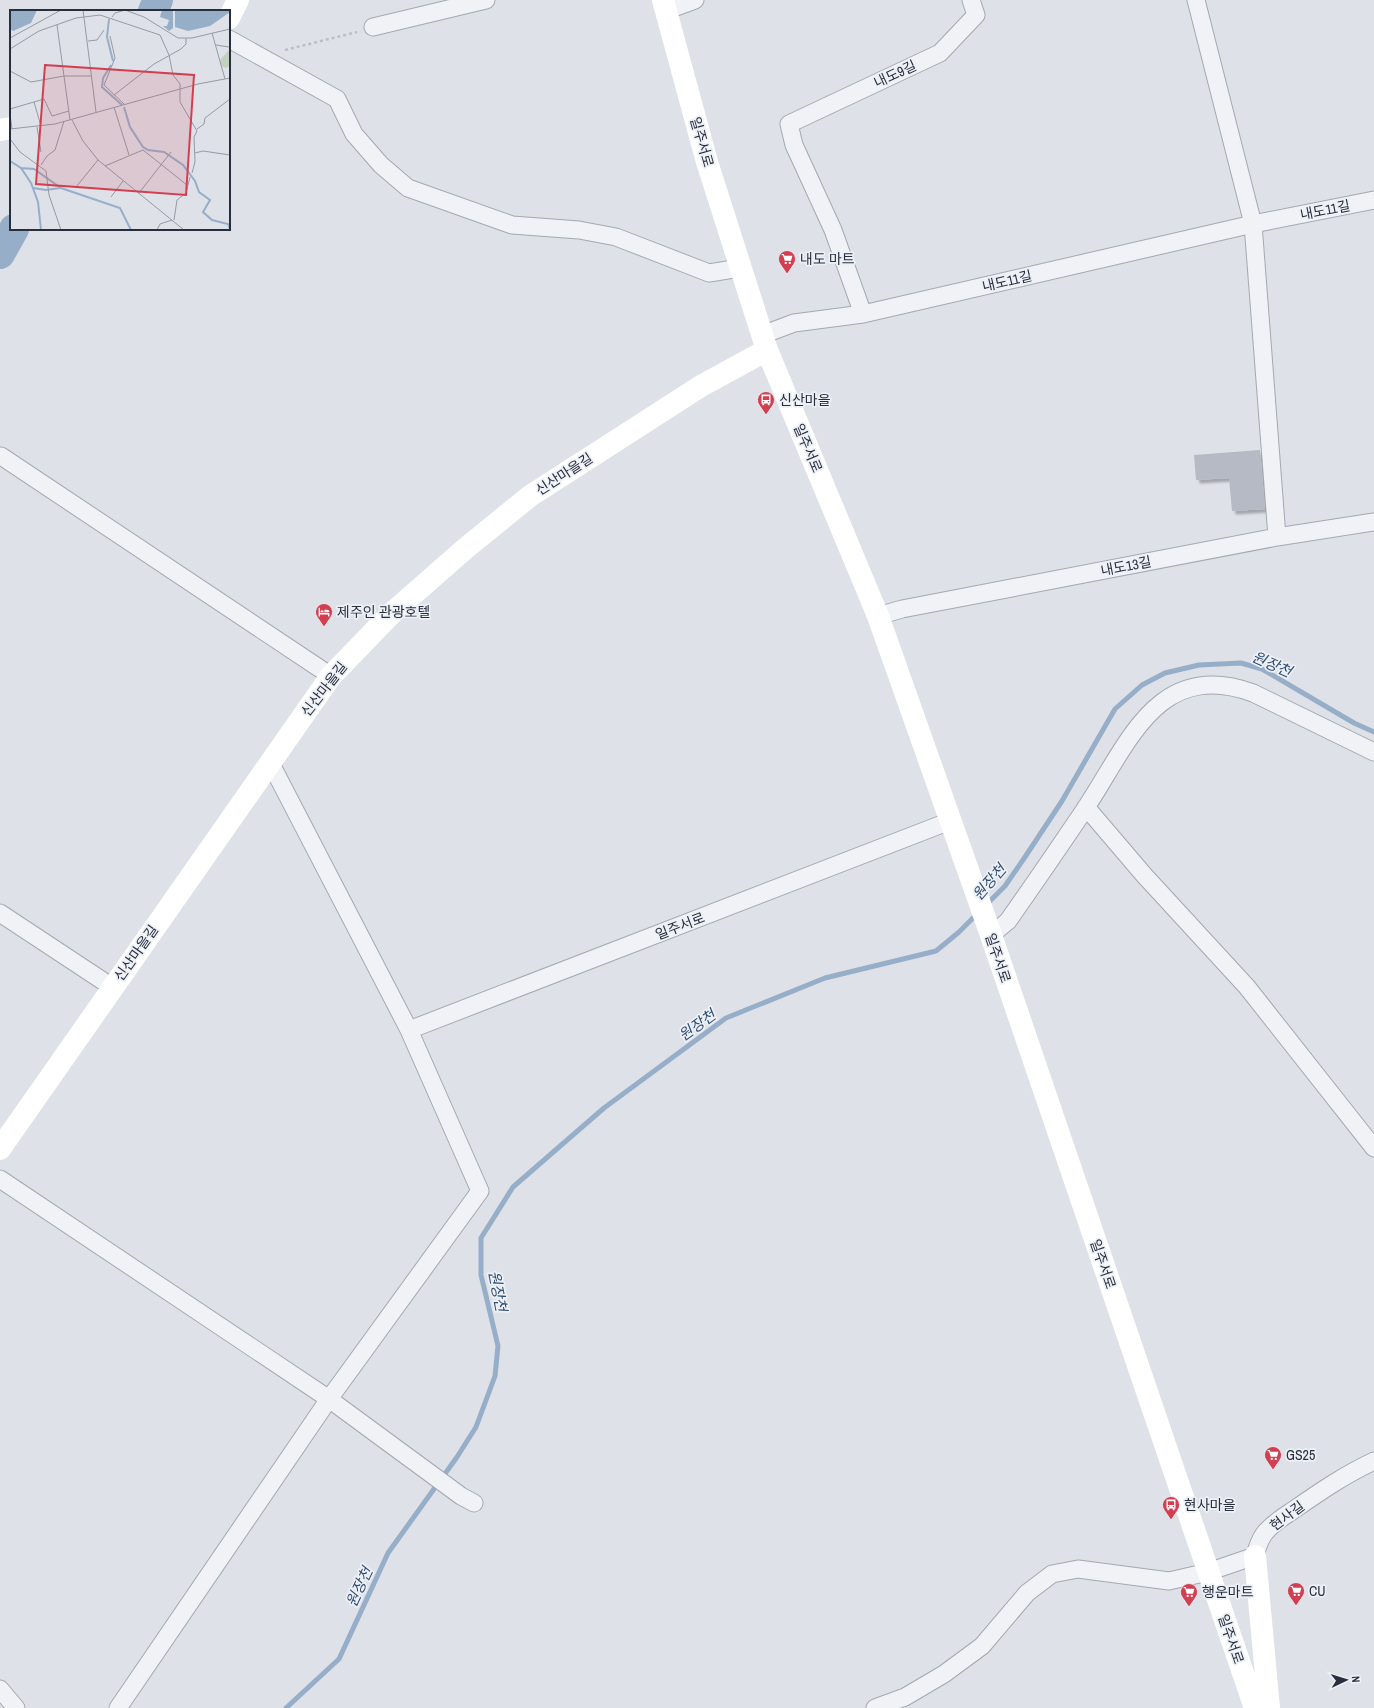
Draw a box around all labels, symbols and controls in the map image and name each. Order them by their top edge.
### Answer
inset map [10,10,230,230]
street label: 내도9길 [871,56,919,92]
street label: 일주서로 [686,115,718,169]
street label: 내도11길 [1298,196,1352,224]
supermarket icon: 내도 마트 [777,249,797,274]
place label: 내도 마트 [800,250,855,268]
street label: 내도11길 [980,267,1034,295]
bus stop icon: 신산마을 [756,390,776,415]
place label: 신산마을 [779,391,831,409]
street label: 일주서로 [790,421,826,475]
street label: 신산마을길 [532,449,596,499]
street label: 내도13길 [1099,552,1153,580]
hotel icon: 제주인 관광호텔 [314,602,334,627]
place label: 제주인 관광호텔 [337,603,430,621]
water label: 원장천 [1249,646,1297,683]
street label: 신산마을길 [297,658,351,720]
water label: 원장천 [967,858,1012,905]
street label: 일주서로 [653,908,707,944]
street label: 신산마을길 [110,921,162,985]
street label: 일주서로 [981,931,1015,985]
water label: 원장천 [674,1003,722,1046]
street label: 일주서로 [1086,1237,1120,1291]
water label: 원장천 [484,1269,513,1315]
supermarket icon: GS25 [1263,1445,1283,1470]
place label: GS25 [1286,1446,1315,1464]
bus stop icon: 현사마을 [1161,1495,1181,1520]
place label: 현사마을 [1184,1496,1236,1514]
street label: 현사길 [1266,1497,1308,1535]
water label: 원장천 [341,1562,378,1610]
supermarket icon: CU [1286,1581,1306,1606]
supermarket icon: 행운마트 [1179,1582,1199,1607]
place label: CU [1309,1582,1326,1600]
place label: 행운마트 [1202,1583,1254,1601]
street label: 일주서로 [1214,1612,1248,1666]
north arrow [1326,1660,1366,1700]
text: N [1349,1676,1363,1683]

